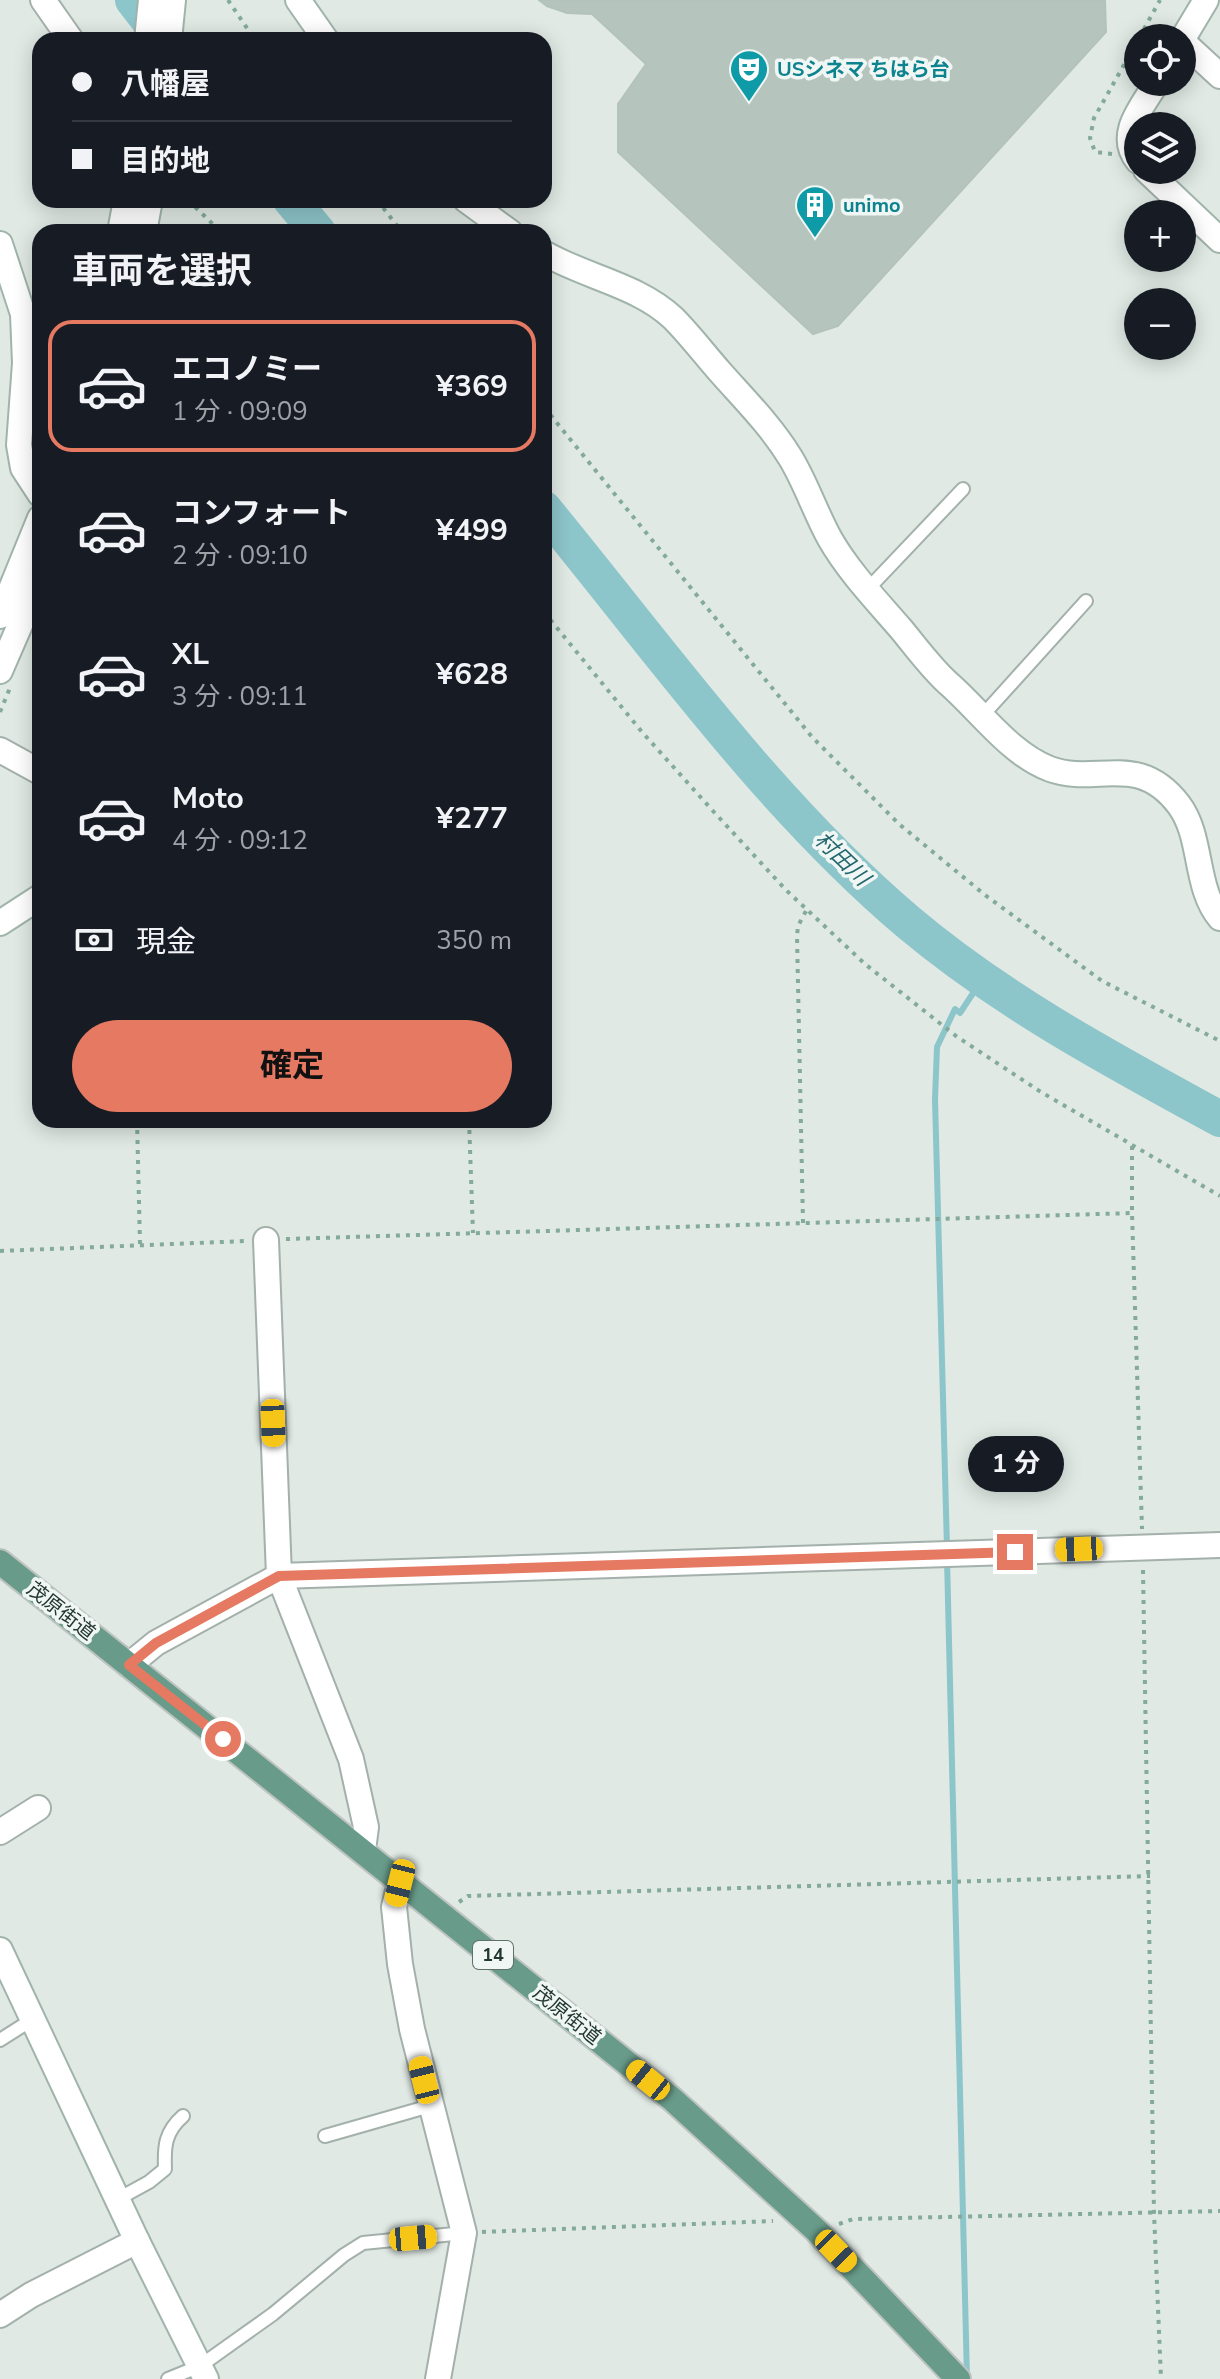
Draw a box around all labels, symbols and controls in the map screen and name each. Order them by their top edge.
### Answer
map controls [1124,24,1196,360]
button: locate [1124,24,1196,96]
theatre icon: USシネマ ちはら台 [728,48,770,103]
place label: USシネマ ちはら台 [777,56,950,83]
text: 八幡屋 [120,64,210,105]
button: layers [1124,112,1196,184]
text: 目的地 [120,141,210,182]
building icon: unimo [794,184,836,239]
place label: unimo [843,192,900,219]
button: + [1124,200,1196,272]
text: 車両を選択 [72,247,252,296]
button: − [1124,288,1196,360]
text: エコノミー [172,349,322,390]
icon: car [76,350,148,422]
text: ¥369 [436,366,508,407]
text: 1 分 · 09:09 [172,394,308,429]
text: コンフォート [172,493,351,534]
icon: car [76,494,148,566]
text: ¥499 [436,510,508,551]
text: 2 分 · 09:10 [172,538,308,573]
text: XL [172,634,209,675]
icon: car [76,638,148,710]
text: ¥628 [436,654,508,695]
text: 3 分 · 09:11 [172,679,308,714]
text: Moto [172,778,244,819]
icon: car [76,782,148,854]
text: ¥277 [436,798,508,839]
text: 4 分 · 09:12 [172,823,308,858]
water label: 村田川 [808,825,878,894]
icon: cash [72,918,116,962]
text: 現金 [136,922,196,963]
text: 350 m [436,923,512,958]
button: 確定 [72,1020,512,1112]
car [260,1399,286,1447]
callout: 1 分 [967,1436,1063,1492]
text: 1 分 [992,1446,1040,1481]
route end [997,1534,1033,1570]
car [1055,1536,1103,1562]
street label: 茂原街道 [21,1576,101,1646]
route start [205,1721,241,1757]
car [383,1857,417,1909]
road number: 14 [473,1941,513,1969]
street label: 茂原街道 [527,1979,607,2051]
car [407,2054,441,2106]
car [622,2056,674,2104]
car [388,2224,438,2252]
car [811,2225,861,2277]

